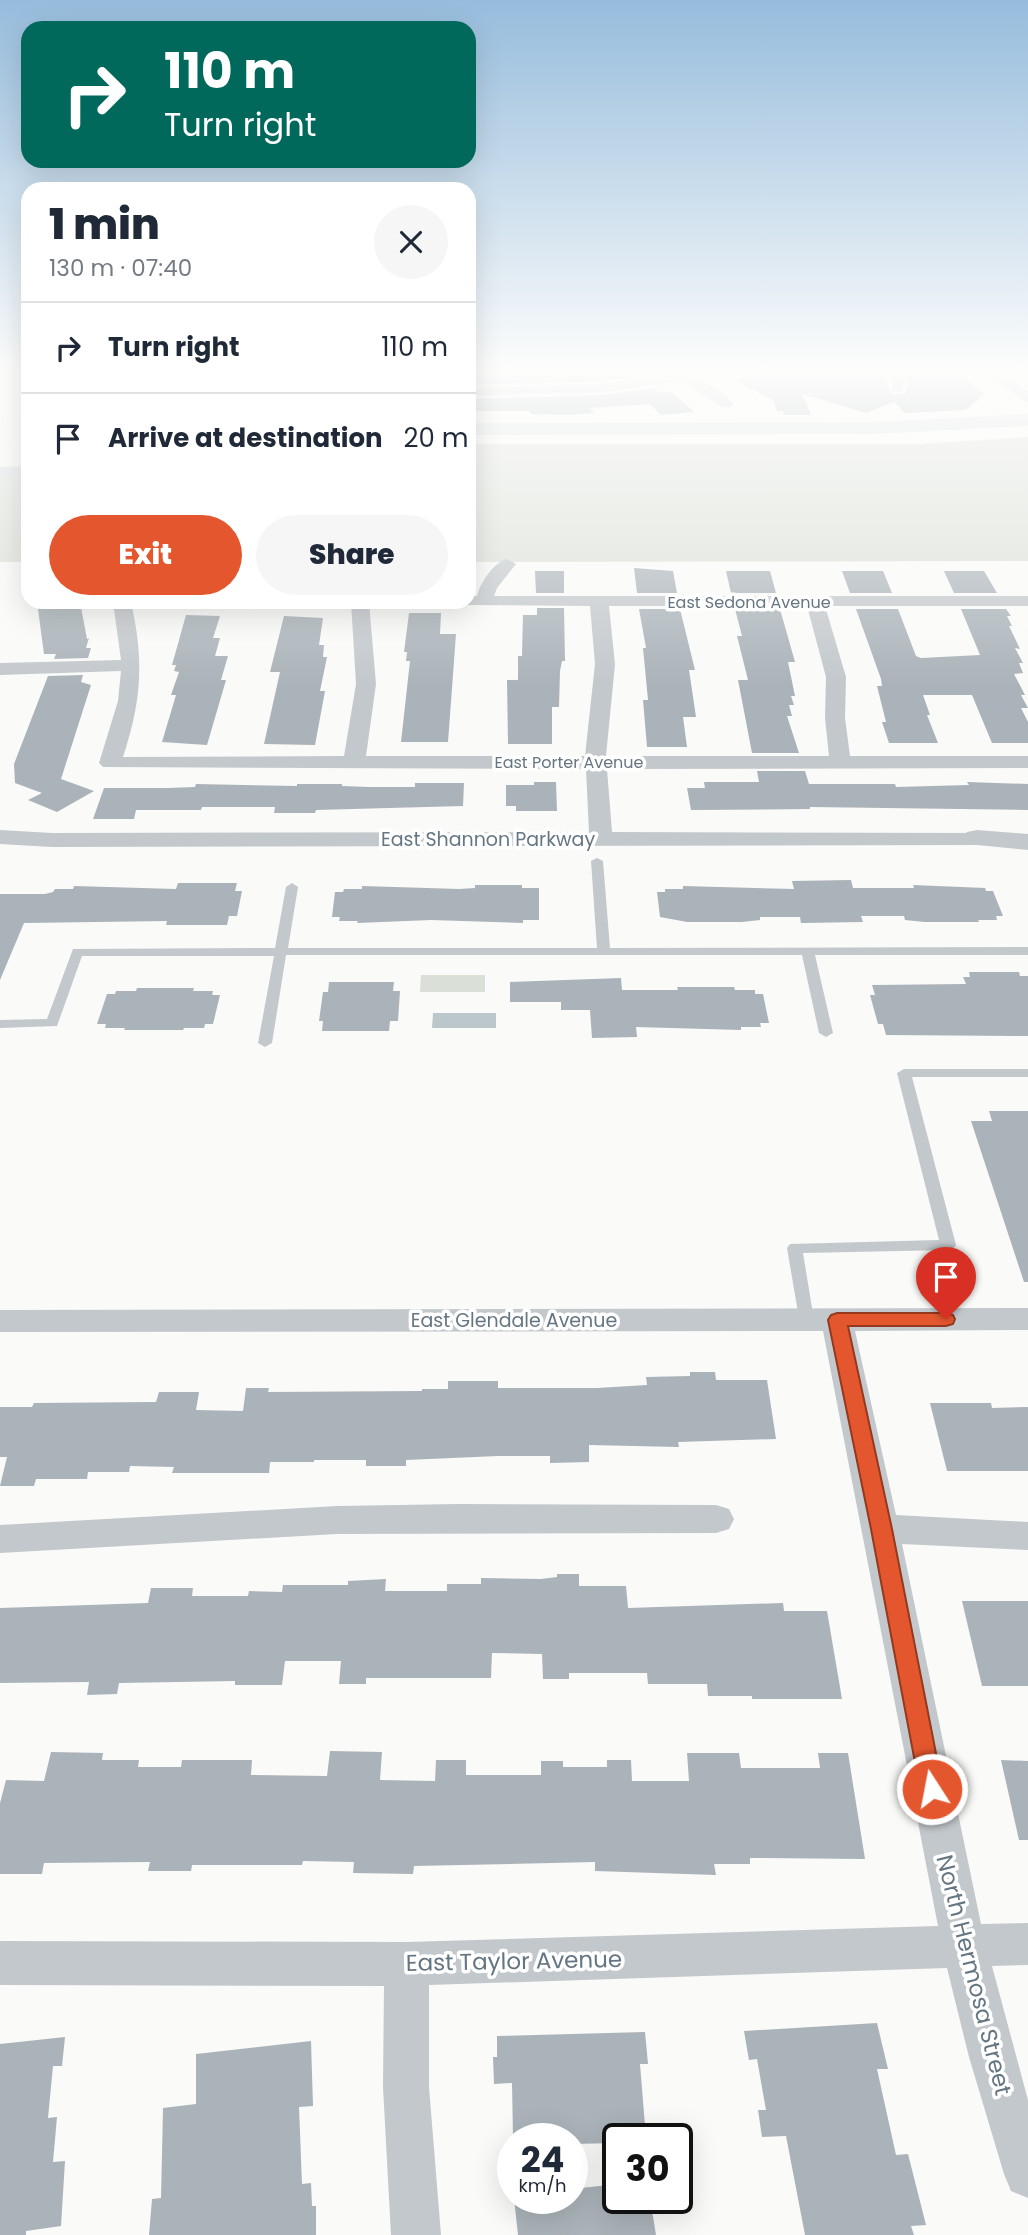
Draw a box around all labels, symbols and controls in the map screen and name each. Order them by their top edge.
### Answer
text: 110 m [164,37,295,105]
icon: right [49,49,140,140]
text: Turn right [164,102,316,147]
text: 1 min [49,195,160,254]
button: close [374,205,448,279]
text: 130 m · 07:40 [49,252,192,284]
icon: right [49,329,87,367]
text: Turn right [108,329,240,365]
text: 110 m [381,329,448,365]
icon: arrive [49,420,87,458]
text: Arrive at destination [108,420,383,456]
text: 20 m [404,420,469,456]
button: Exit [49,515,242,595]
button: Share [256,515,448,595]
street label: East Sedona Avenue [667,591,831,614]
street label: East Porter Avenue [494,751,644,774]
street label: East Shannon Parkway [381,826,595,853]
pin [916,1247,976,1319]
icon: arrive [927,1258,965,1296]
street label: East Glendale Avenue [411,1307,617,1334]
position arrow [895,1752,969,1826]
street label: North Hermosa Street [929,1851,1019,2099]
street label: East Taylor Avenue [406,1943,622,1979]
speed limit sign: 30 [602,2123,693,2214]
text: 24 [521,2135,564,2184]
text: km/h [519,2173,566,2198]

